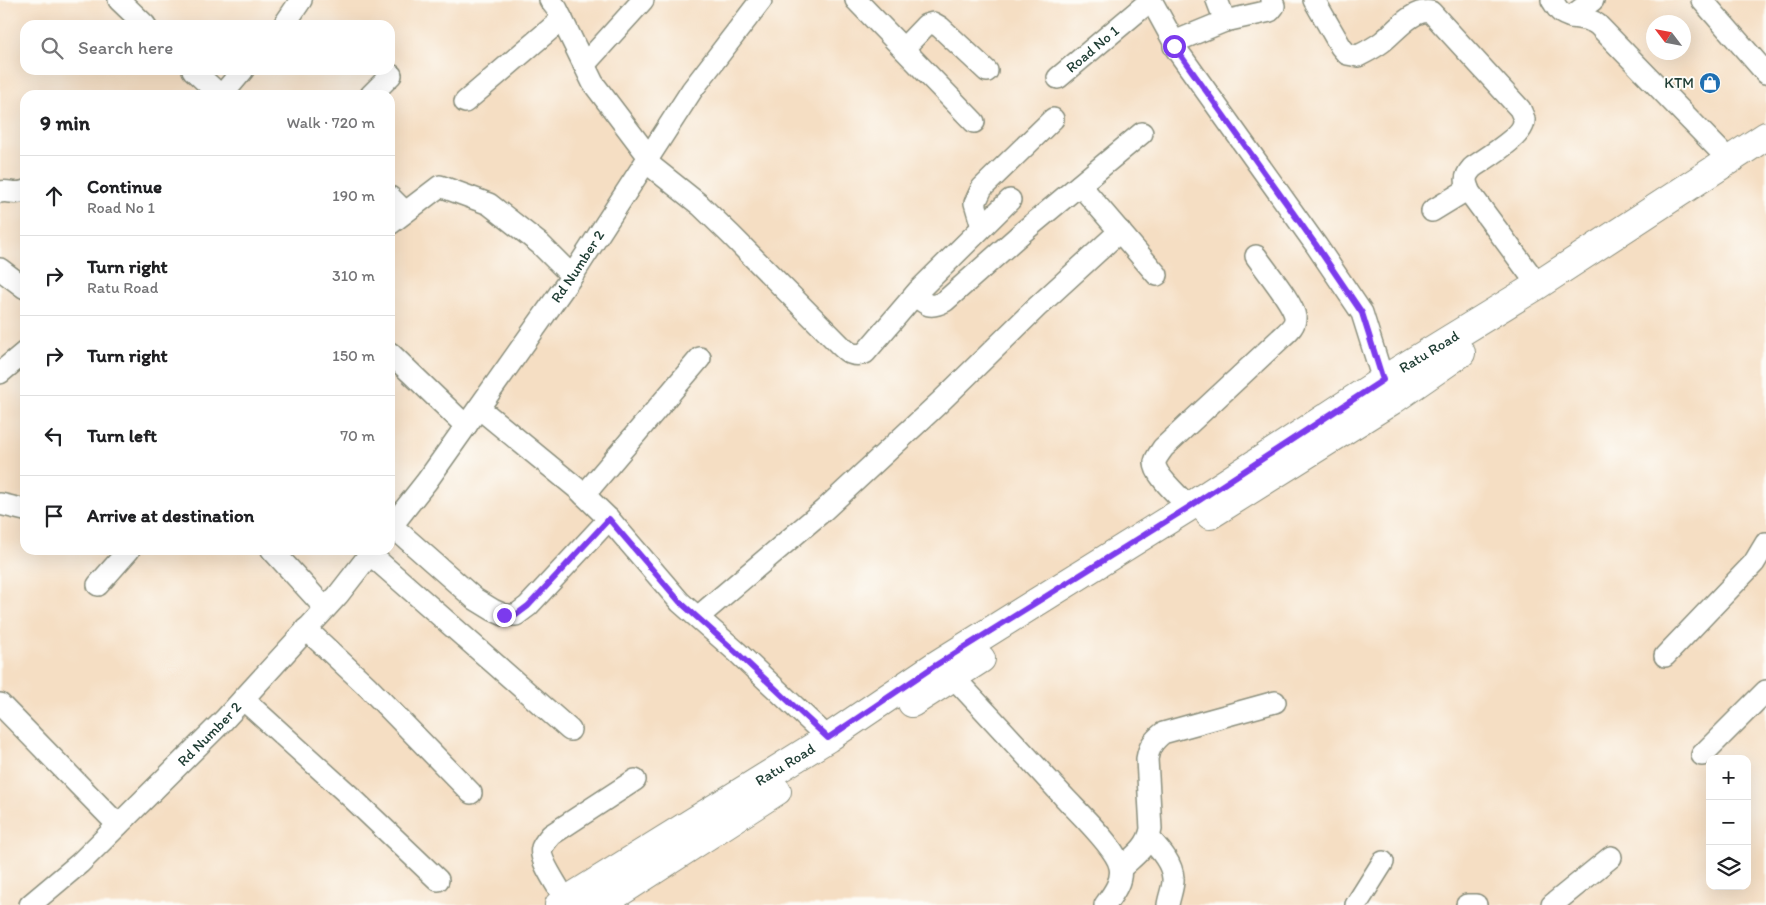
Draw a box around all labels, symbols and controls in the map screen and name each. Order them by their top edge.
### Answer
north arrow [1646,15,1691,60]
search box [20,20,395,75]
street label: Road No 1 [1062,22,1123,76]
icon: search [38,34,66,62]
route start [1163,35,1186,58]
text: Search here [78,36,173,59]
shop icon: KTM [1698,71,1722,95]
place label: KTM [1664,74,1694,92]
text: 9 min [40,110,90,135]
text: Walk · 720 m [287,113,375,132]
text: Continue [87,175,162,198]
icon: ahead [40,182,68,210]
text: 190 m [332,186,375,205]
text: Road No 1 [87,198,155,217]
street label: Rd Number 2 [547,227,608,306]
text: Turn right [87,255,168,278]
icon: right [40,262,68,290]
text: 310 m [332,266,375,285]
text: Ratu Road [87,278,158,297]
street label: Ratu Road [1396,327,1462,377]
icon: right [40,342,68,370]
text: Turn right [87,344,168,367]
text: 150 m [332,346,375,365]
icon: left [40,422,68,450]
text: Turn left [87,424,157,447]
text: 70 m [340,426,375,445]
icon: arrive [40,502,68,530]
text: Arrive at destination [87,504,254,527]
route end [493,604,516,627]
street label: Rd Number 2 [174,698,245,770]
street label: Ratu Road [752,739,818,790]
map controls [1706,755,1751,890]
button: + [1706,755,1751,800]
button: − [1706,800,1751,845]
button: layers [1706,845,1751,890]

